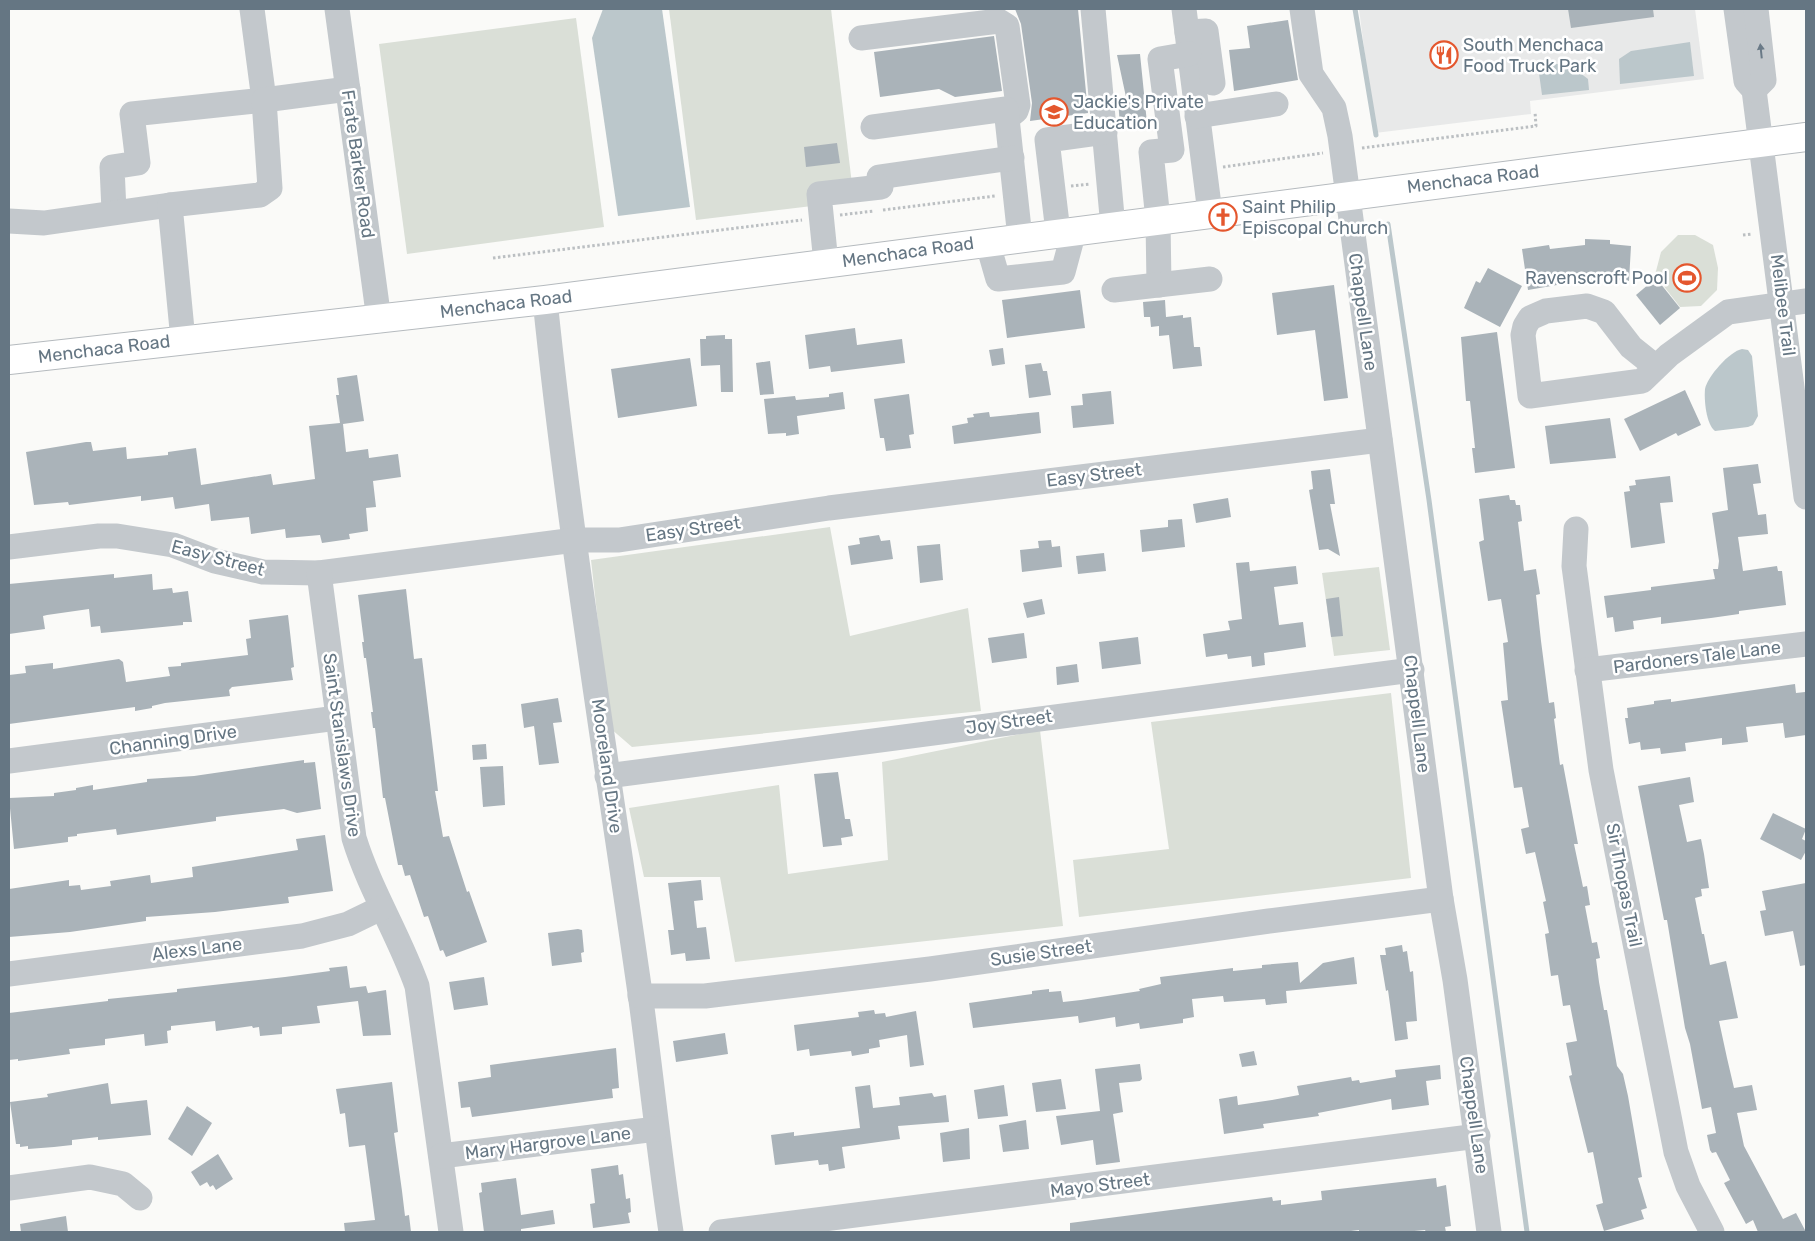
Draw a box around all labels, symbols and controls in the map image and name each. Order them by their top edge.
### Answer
place label: South Menchaca Food Truck Park [1463,34,1604,77]
restaurant icon: South Menchaca Food Truck Park [1429,40,1459,70]
one-way arrow [1757,43,1765,59]
street label: Frate Barker Road [337,88,379,240]
place label: Jackie's Private Education [1073,91,1204,134]
school or university icon: Jackie's Private Education [1039,97,1069,127]
street label: Menchaca Road [1406,160,1540,198]
place label: Saint Philip Episcopal Church [1242,196,1388,239]
church icon: Saint Philip Episcopal Church [1208,202,1238,232]
street label: Menchaca Road [841,232,975,272]
street label: Chappell Lane [1344,252,1382,372]
street label: Melibee Trail [1766,253,1800,357]
sports icon: Ravenscroft Pool [1672,263,1702,293]
place label: Ravenscroft Pool [1525,267,1668,289]
street label: Menchaca Road [439,285,573,323]
street label: Menchaca Road [37,330,171,368]
street label: Easy Street [1045,458,1143,492]
street label: Easy Street [644,511,742,547]
street label: Easy Street [169,535,267,581]
street label: Pardoners Tale Lane [1612,636,1782,678]
street label: Saint Stanislaws Drive [318,652,366,838]
street label: Chappell Lane [1399,654,1435,774]
street label: Mooreland Drive [587,697,627,835]
street label: Joy Street [964,705,1054,739]
street label: Channing Drive [108,720,238,760]
street label: Sir Thopas Trail [1601,821,1647,949]
street label: Alexs Lane [151,933,243,965]
street label: Susie Street [989,935,1093,971]
street label: Chappell Lane [1455,1055,1493,1175]
street label: Mary Hargrove Lane [464,1122,632,1164]
street label: Mayo Street [1049,1168,1151,1202]

